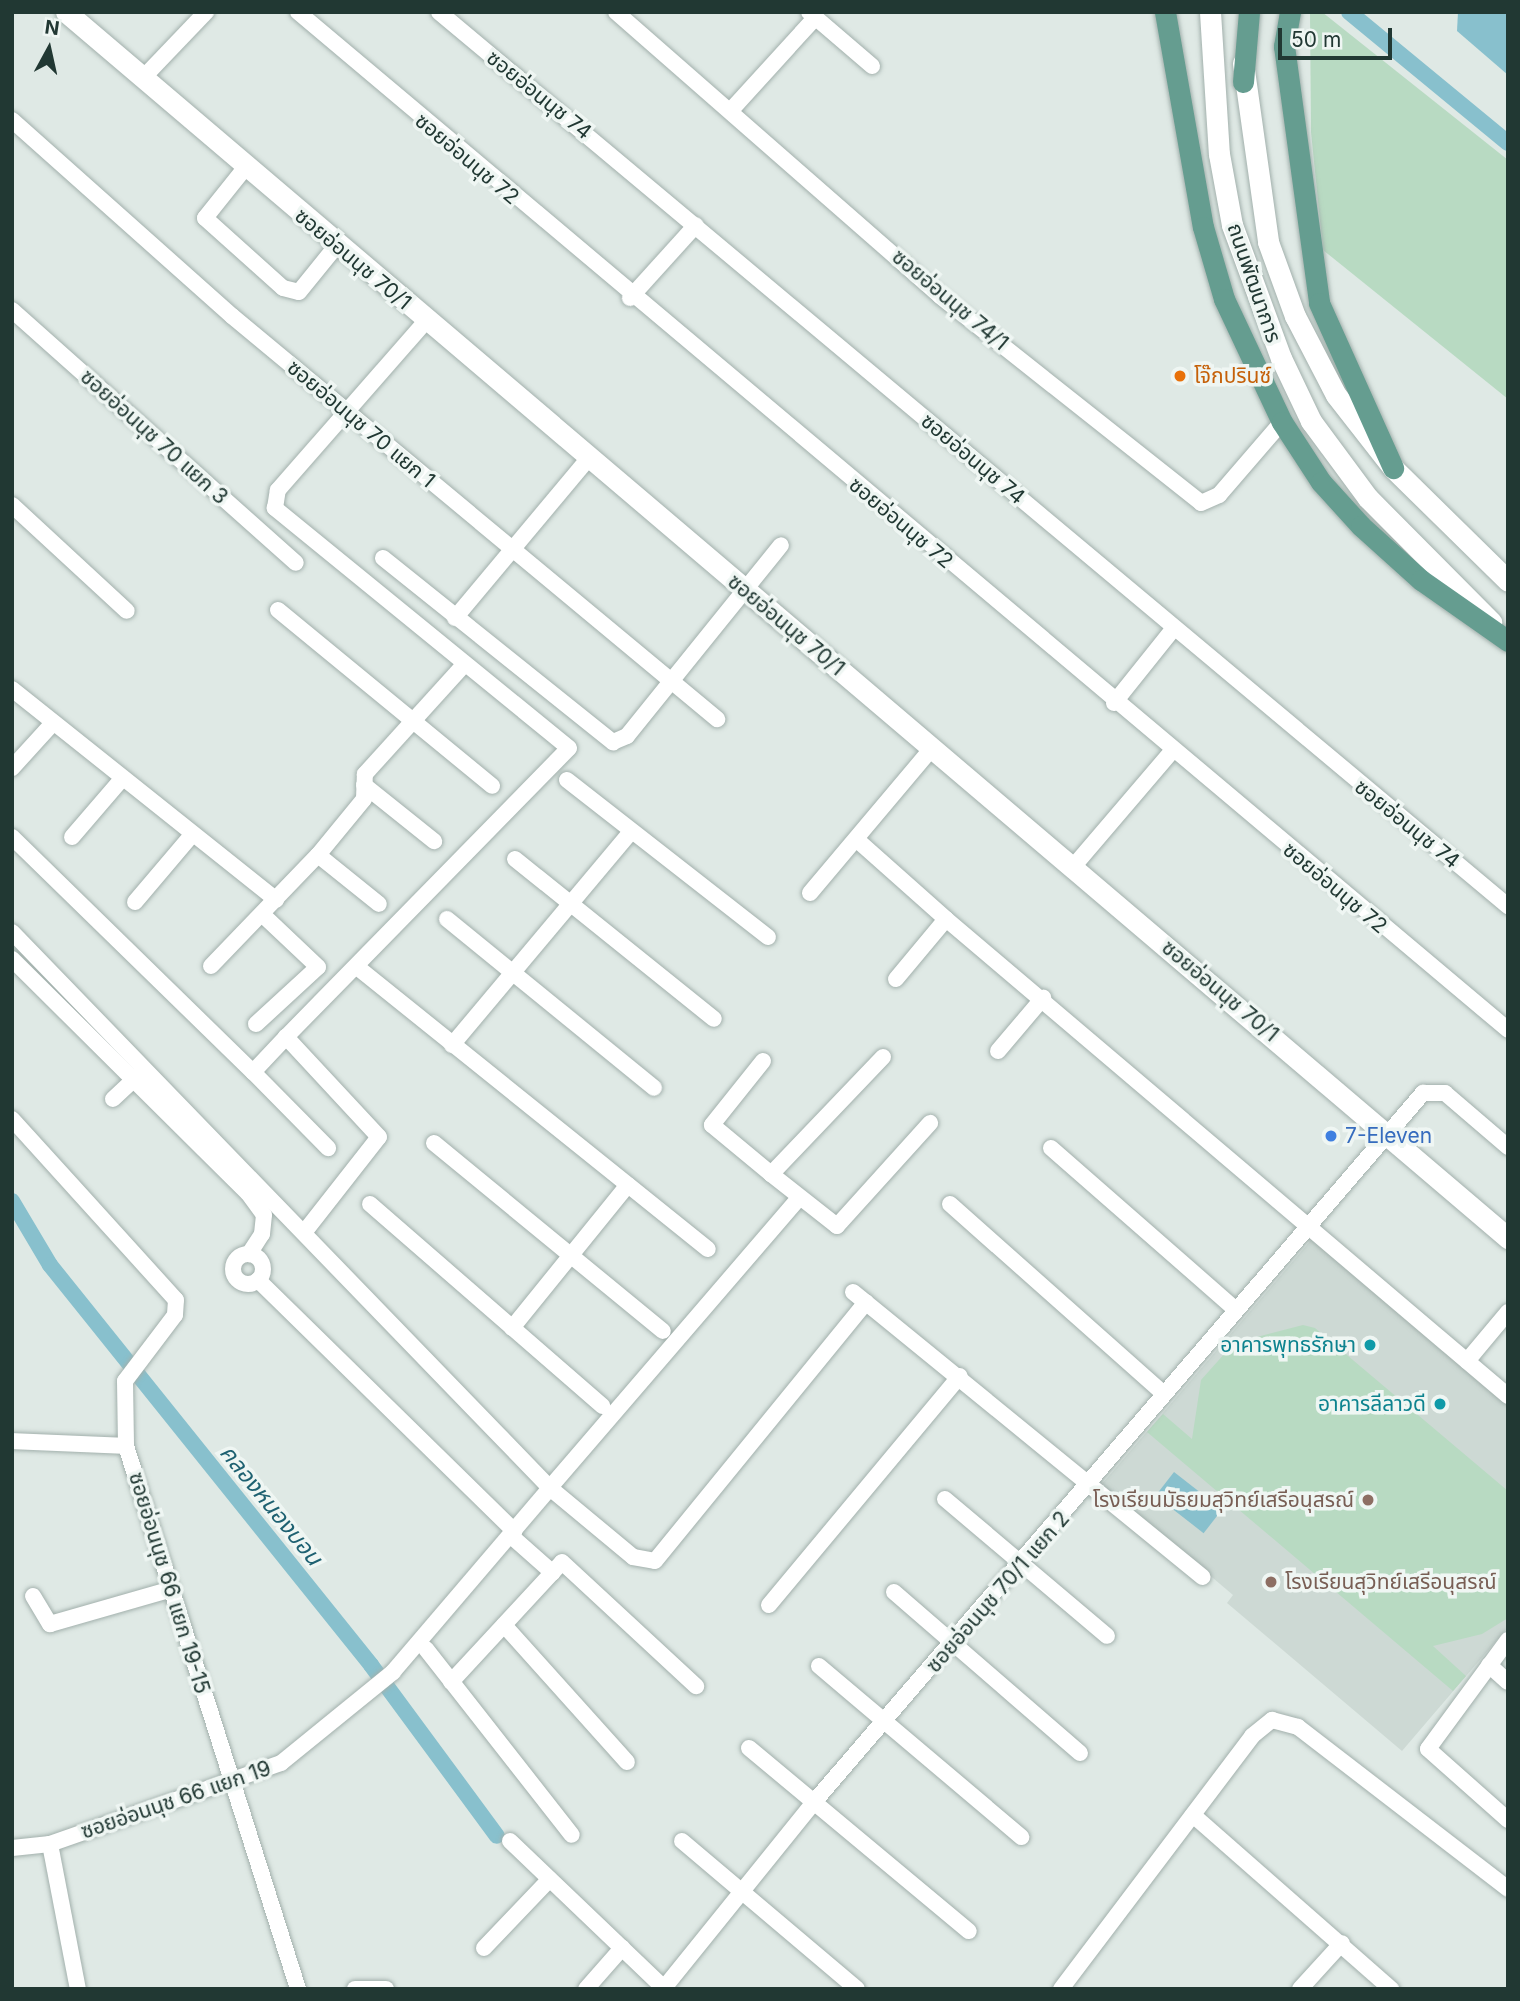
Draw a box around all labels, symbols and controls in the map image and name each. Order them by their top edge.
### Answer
north arrow [14,14,84,84]
scale bar [1282,14,1396,58]
text: N [43,15,61,40]
text: 50 m [1291,27,1341,52]
street label: ซอยอ่อนนุช 74 [481,45,597,145]
street label: ซอยอ่อนนุช 72 [410,108,524,210]
street label: ซอยอ่อนนุช 70/1 [290,203,416,315]
street label: ถนนพัฒนาการ [1222,220,1286,346]
street label: ซอยอ่อนนุช 74/1 [887,244,1013,356]
street label: ซอยอ่อนนุช 70 แยก 1 [282,355,440,493]
place label: โจ๊กปรินซ์ [1194,363,1271,389]
street label: ซอยอ่อนนุช 70 แยก 3 [75,364,233,510]
marker: โจ๊กปรินซ์ [1172,368,1188,384]
street label: ซอยอ่อนนุช 74 [916,408,1030,510]
street label: ซอยอ่อนนุช 72 [844,472,958,574]
street label: ซอยอ่อนนุช 70/1 [723,569,849,681]
street label: ซอยอ่อนนุช 74 [1349,774,1465,874]
street label: ซอยอ่อนนุช 72 [1278,837,1392,939]
street label: ซอยอ่อนนุช 70/1 [1157,935,1283,1047]
place label: 7-Eleven [1345,1123,1432,1149]
marker: 7-Eleven [1323,1128,1339,1144]
place label: อาคารพุทธรักษา [1220,1332,1356,1358]
marker: อาคารพุทธรักษา [1362,1337,1378,1353]
place label: อาคารลีลาวดี [1318,1391,1426,1417]
marker: อาคารลีลาวดี [1432,1396,1448,1412]
water label: คลองหนองบอน [214,1439,328,1571]
street label: ซอยอ่อนนุช 66 แยก 19-15 [123,1469,215,1697]
place label: โรงเรียนมัธยมสุวิทย์เสรีอนุสรณ์ [1093,1487,1354,1513]
marker: โรงเรียนมัธยมสุวิทย์เสรีอนุสรณ์ [1360,1492,1376,1508]
street label: ซอยอ่อนนุช 70/1 แยก 2 [921,1506,1075,1678]
place label: โรงเรียนสุวิทย์เสรีอนุสรณ์ [1285,1569,1496,1595]
marker: โรงเรียนสุวิทย์เสรีอนุสรณ์ [1263,1574,1279,1590]
street label: ซอยอ่อนนุช 66 แยก 19 [78,1756,274,1844]

